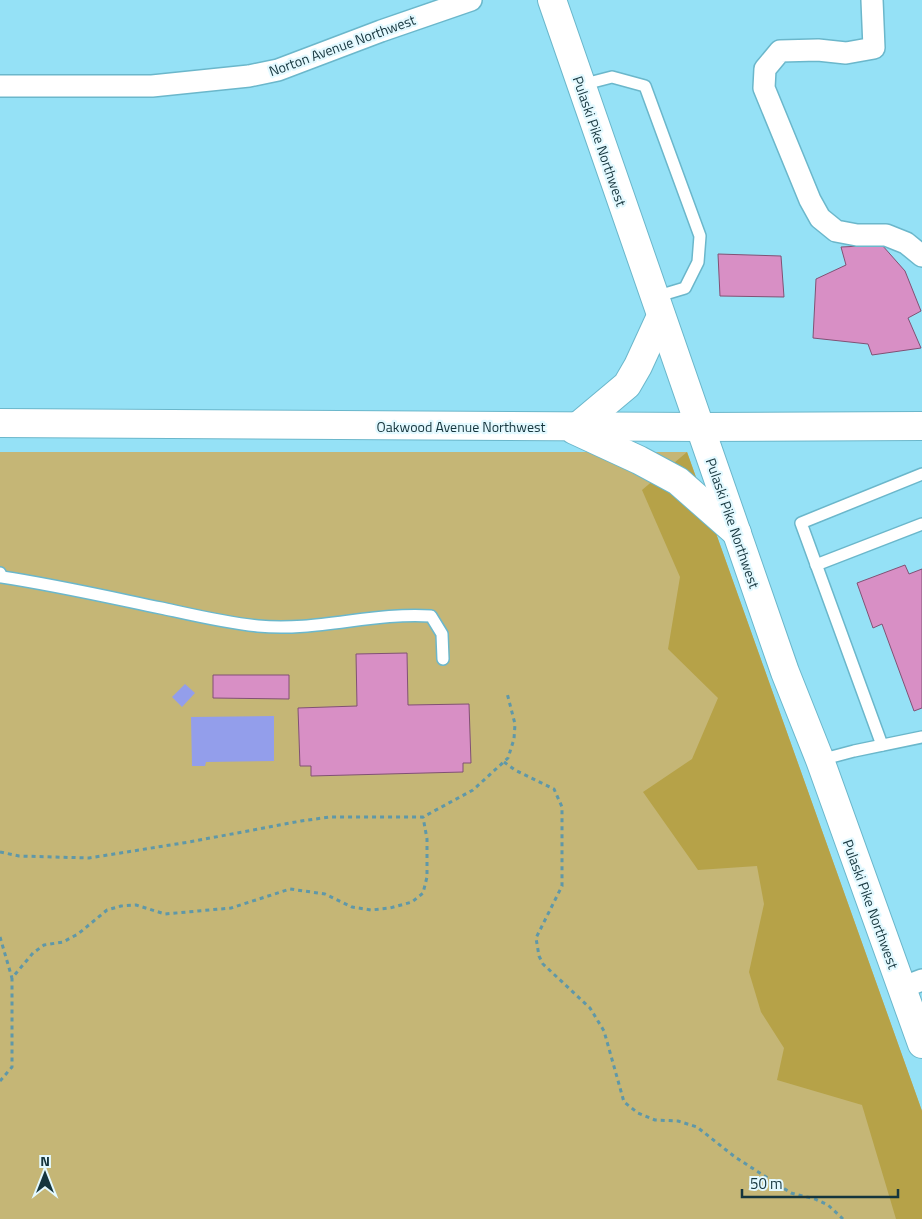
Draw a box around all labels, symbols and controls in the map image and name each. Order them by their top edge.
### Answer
street label: Norton Avenue Northwest [266,9,418,81]
street label: Pulaski Pike Northwest [568,73,632,209]
street label: Oakwood Avenue Northwest [377,416,545,437]
street label: Pulaski Pike Northwest [701,455,765,591]
street label: Pulaski Pike Northwest [838,836,904,972]
north arrow [20,1149,70,1199]
text: N [40,1150,50,1171]
scale bar [742,1166,898,1198]
text: 50 m [750,1172,783,1195]

